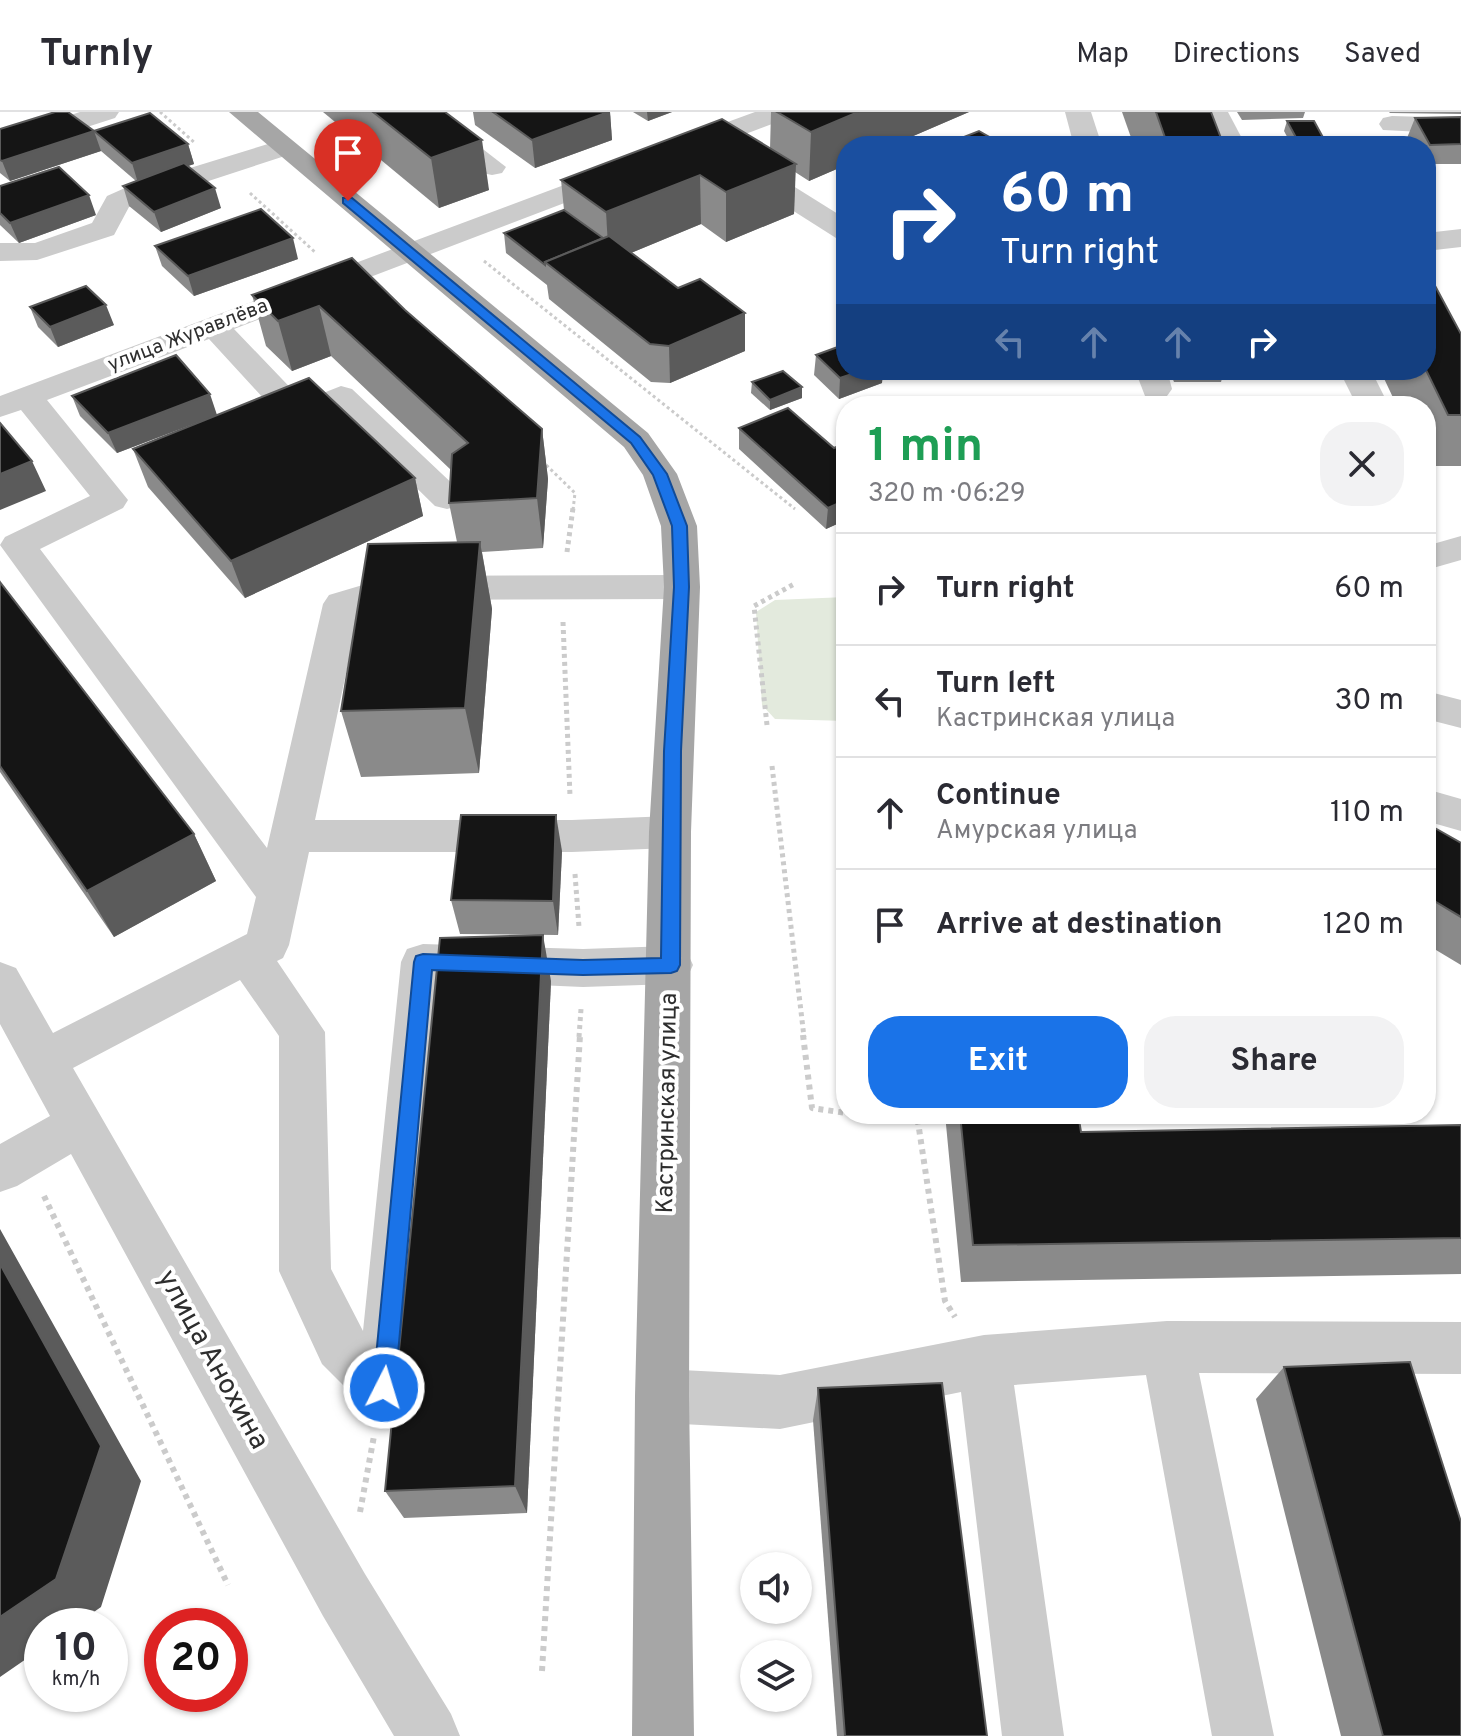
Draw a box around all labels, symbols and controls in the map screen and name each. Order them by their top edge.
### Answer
text: Turnly [40,31,153,80]
text: Map [1076,37,1129,73]
text: Directions [1173,37,1300,73]
text: Saved [1344,37,1421,73]
pin [314,119,382,201]
icon: arrive [326,131,370,175]
text: 60 m [1000,162,1134,232]
icon: right [868,168,972,272]
text: Turn right [1000,231,1159,277]
street label: улица Журавлёва [104,293,272,379]
icon: left [988,320,1032,364]
icon: ahead [1072,320,1116,364]
icon: ahead [1156,320,1200,364]
icon: right [1240,320,1284,364]
text: 1 min [868,418,983,478]
button: close [1320,422,1404,506]
text: 320 m · 06:29 [868,478,1026,511]
icon: right [868,567,912,611]
text: Turn right [936,571,1074,608]
text: 60 m [1334,571,1404,608]
text: Turn left [936,666,1056,703]
icon: left [868,679,912,723]
text: 30 m [1335,683,1404,720]
text: Кастринская улица [936,703,1175,736]
text: Continue [936,778,1061,815]
icon: ahead [868,791,912,835]
text: 110 m [1330,795,1404,832]
text: Амурская улица [936,815,1137,848]
icon: arrive [868,903,912,947]
text: Arrive at destination [936,907,1222,944]
text: 120 m [1323,907,1404,944]
street label: Кастринская улица [651,992,685,1214]
button: Exit [868,1016,1128,1108]
button: Share [1144,1016,1404,1108]
street label: улица Анохина [148,1264,276,1456]
position arrow [342,1346,426,1430]
map controls [740,1552,812,1712]
button: sound [740,1552,812,1624]
speed limit sign: 20 [144,1608,248,1712]
text: 10 [55,1625,97,1675]
button: layers [740,1640,812,1712]
text: km/h [52,1667,100,1693]

